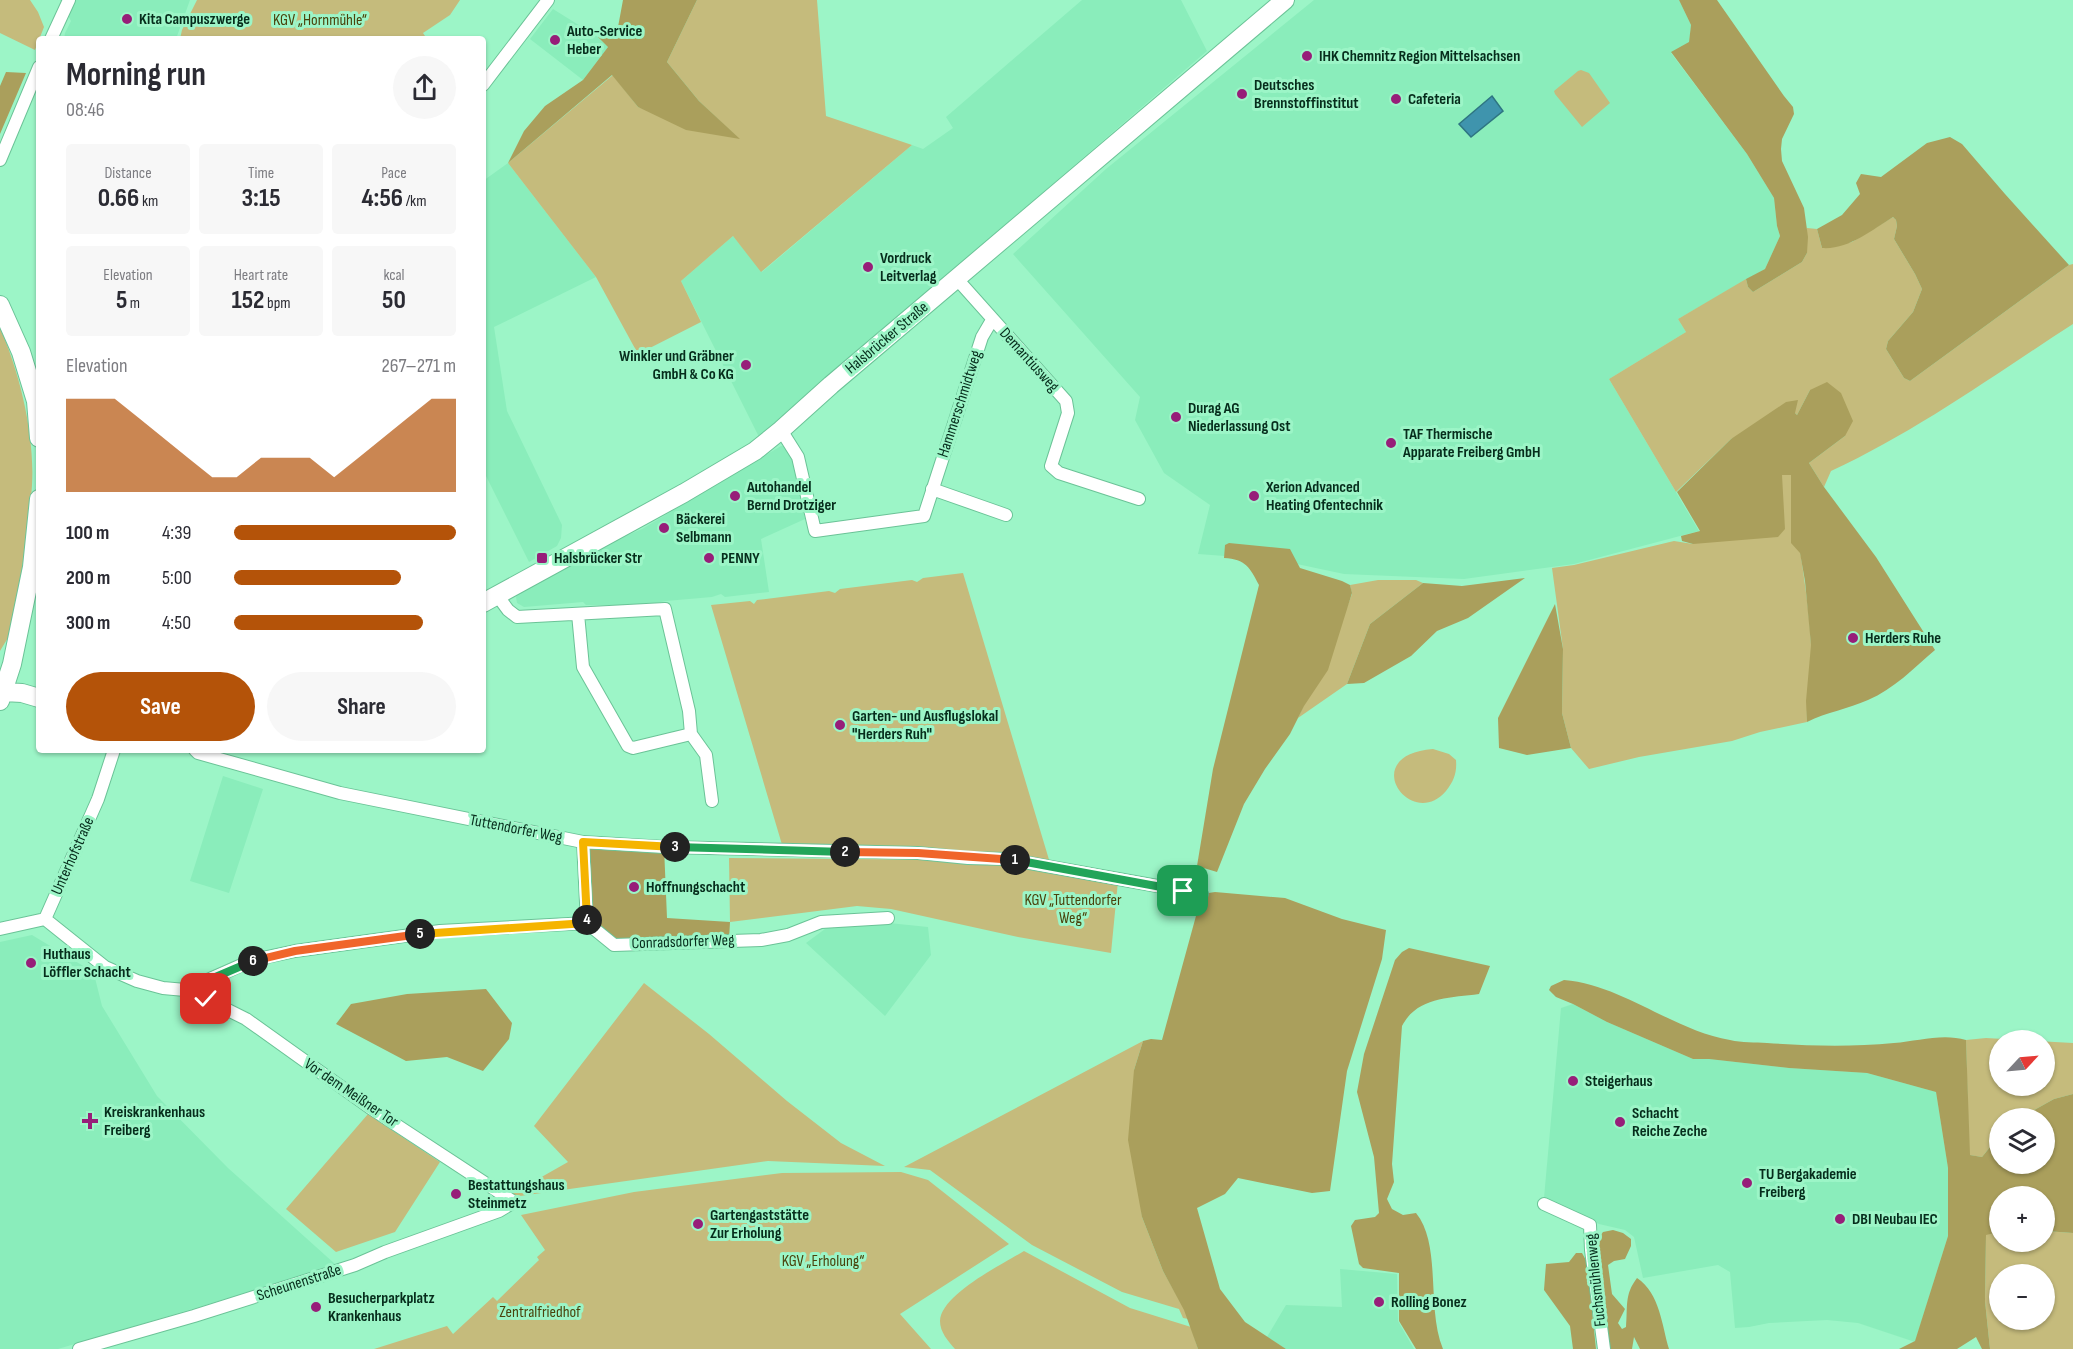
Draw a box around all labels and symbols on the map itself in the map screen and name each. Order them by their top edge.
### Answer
place label: Kita Campuszwerge [139,10,250,29]
park label: KGV „Hornmühle“ [273,11,367,30]
marker: Kita Campuszwerge [120,12,134,26]
place label: Auto-Service Heber [566,22,643,59]
marker: Auto-Service Heber [548,33,562,47]
place label: IHK Chemnitz Region Mittelsachsen [1319,47,1520,66]
marker: IHK Chemnitz Region Mittelsachsen [1300,49,1314,63]
place label: Deutsches Brennstoffinstitut [1254,76,1359,113]
marker: Deutsches Brennstoffinstitut [1235,87,1249,101]
place label: Cafeteria [1408,90,1461,109]
marker: Cafeteria [1389,92,1403,106]
place label: Vordruck Leitverlag [880,249,937,286]
marker: Vordruck Leitverlag [861,260,875,274]
street label: Halsbrücker Straße [842,298,932,378]
street label: Demantiusweg [995,324,1063,396]
place label: Winkler und Gräbner GmbH & Co KG [619,347,734,384]
street label: Hammerschmidtweg [934,348,986,460]
marker: Winkler und Gräbner GmbH & Co KG [739,358,753,372]
place label: Durag AG Niederlassung Ost [1188,399,1290,436]
marker: Durag AG Niederlassung Ost [1169,410,1183,424]
place label: TAF Thermische Apparate Freiberg GmbH [1402,425,1540,462]
marker: TAF Thermische Apparate Freiberg GmbH [1384,436,1398,450]
place label: Autohandel Bernd Drotziger [746,478,836,515]
place label: Xerion Advanced Heating Ofentechnik [1265,478,1383,515]
marker: Autohandel Bernd Drotziger [728,489,742,503]
marker: Xerion Advanced Heating Ofentechnik [1247,489,1261,503]
place label: Bäckerei Selbmann [676,510,732,547]
marker: Bäckerei Selbmann [657,521,671,535]
place label: Halsbrücker Str [554,549,642,568]
place label: PENNY [721,549,760,568]
marker: Halsbrücker Str [535,551,549,565]
marker: PENNY [702,551,716,565]
place label: Herders Ruhe [1865,629,1941,648]
marker: Herders Ruhe [1846,631,1860,645]
place label: Garten- und Ausflugslokal "Herders Ruh" [852,707,998,744]
marker: Garten- und Ausflugslokal "Herders Ruh" [833,718,847,732]
street label: Tuttendorfer Weg [468,811,564,847]
street label: Unterhofstraße [47,814,99,898]
pin: 3 [660,832,690,862]
pin: 2 [830,837,860,867]
pin: 1 [1000,845,1030,875]
pin [1157,865,1208,916]
place label: Hoffnungschacht [646,878,745,897]
marker: Hoffnungschacht [627,880,641,894]
park label: KGV „Tuttendorfer Weg“ [1024,891,1122,928]
pin: 4 [572,905,602,935]
pin: 5 [405,919,435,949]
street label: Conradsdorfer Weg [631,931,735,953]
place label: Huthaus Löffler Schacht [43,945,131,982]
pin: 6 [238,946,268,976]
marker: Huthaus Löffler Schacht [24,956,38,970]
pin [180,973,231,1024]
north arrow [1989,1030,2055,1096]
street label: Vor dem Meißner Tor [300,1055,402,1132]
place label: Steigerhaus [1585,1072,1653,1091]
marker: Steigerhaus [1566,1074,1580,1088]
place label: Kreiskrankenhaus Freiberg [104,1103,205,1140]
place label: Schacht Reiche Zeche [1632,1104,1708,1141]
marker: Kreiskrankenhaus Freiberg [81,1112,99,1130]
marker: Schacht Reiche Zeche [1613,1115,1627,1129]
place label: TU Bergakademie Freiberg [1759,1165,1857,1202]
place label: Bestattungshaus Steinmetz [468,1176,565,1213]
marker: TU Bergakademie Freiberg [1740,1176,1754,1190]
marker: Bestattungshaus Steinmetz [449,1187,463,1201]
place label: Gartengaststätte Zur Erholung [710,1206,809,1243]
place label: DBI Neubau IEC [1852,1210,1938,1229]
marker: DBI Neubau IEC [1833,1212,1847,1226]
marker: Gartengaststätte Zur Erholung [691,1217,705,1231]
street label: Fuchsmühlenweg [1582,1232,1610,1328]
park label: KGV „Erholung“ [782,1252,864,1271]
street label: Scheunenstraße [254,1260,344,1306]
place label: Besucherparkplatz Krankenhaus [328,1289,435,1326]
place label: Rolling Bonez [1391,1293,1467,1312]
marker: Rolling Bonez [1372,1295,1386,1309]
marker: Besucherparkplatz Krankenhaus [309,1300,323,1314]
park label: Zentralfriedhof [499,1303,581,1322]

